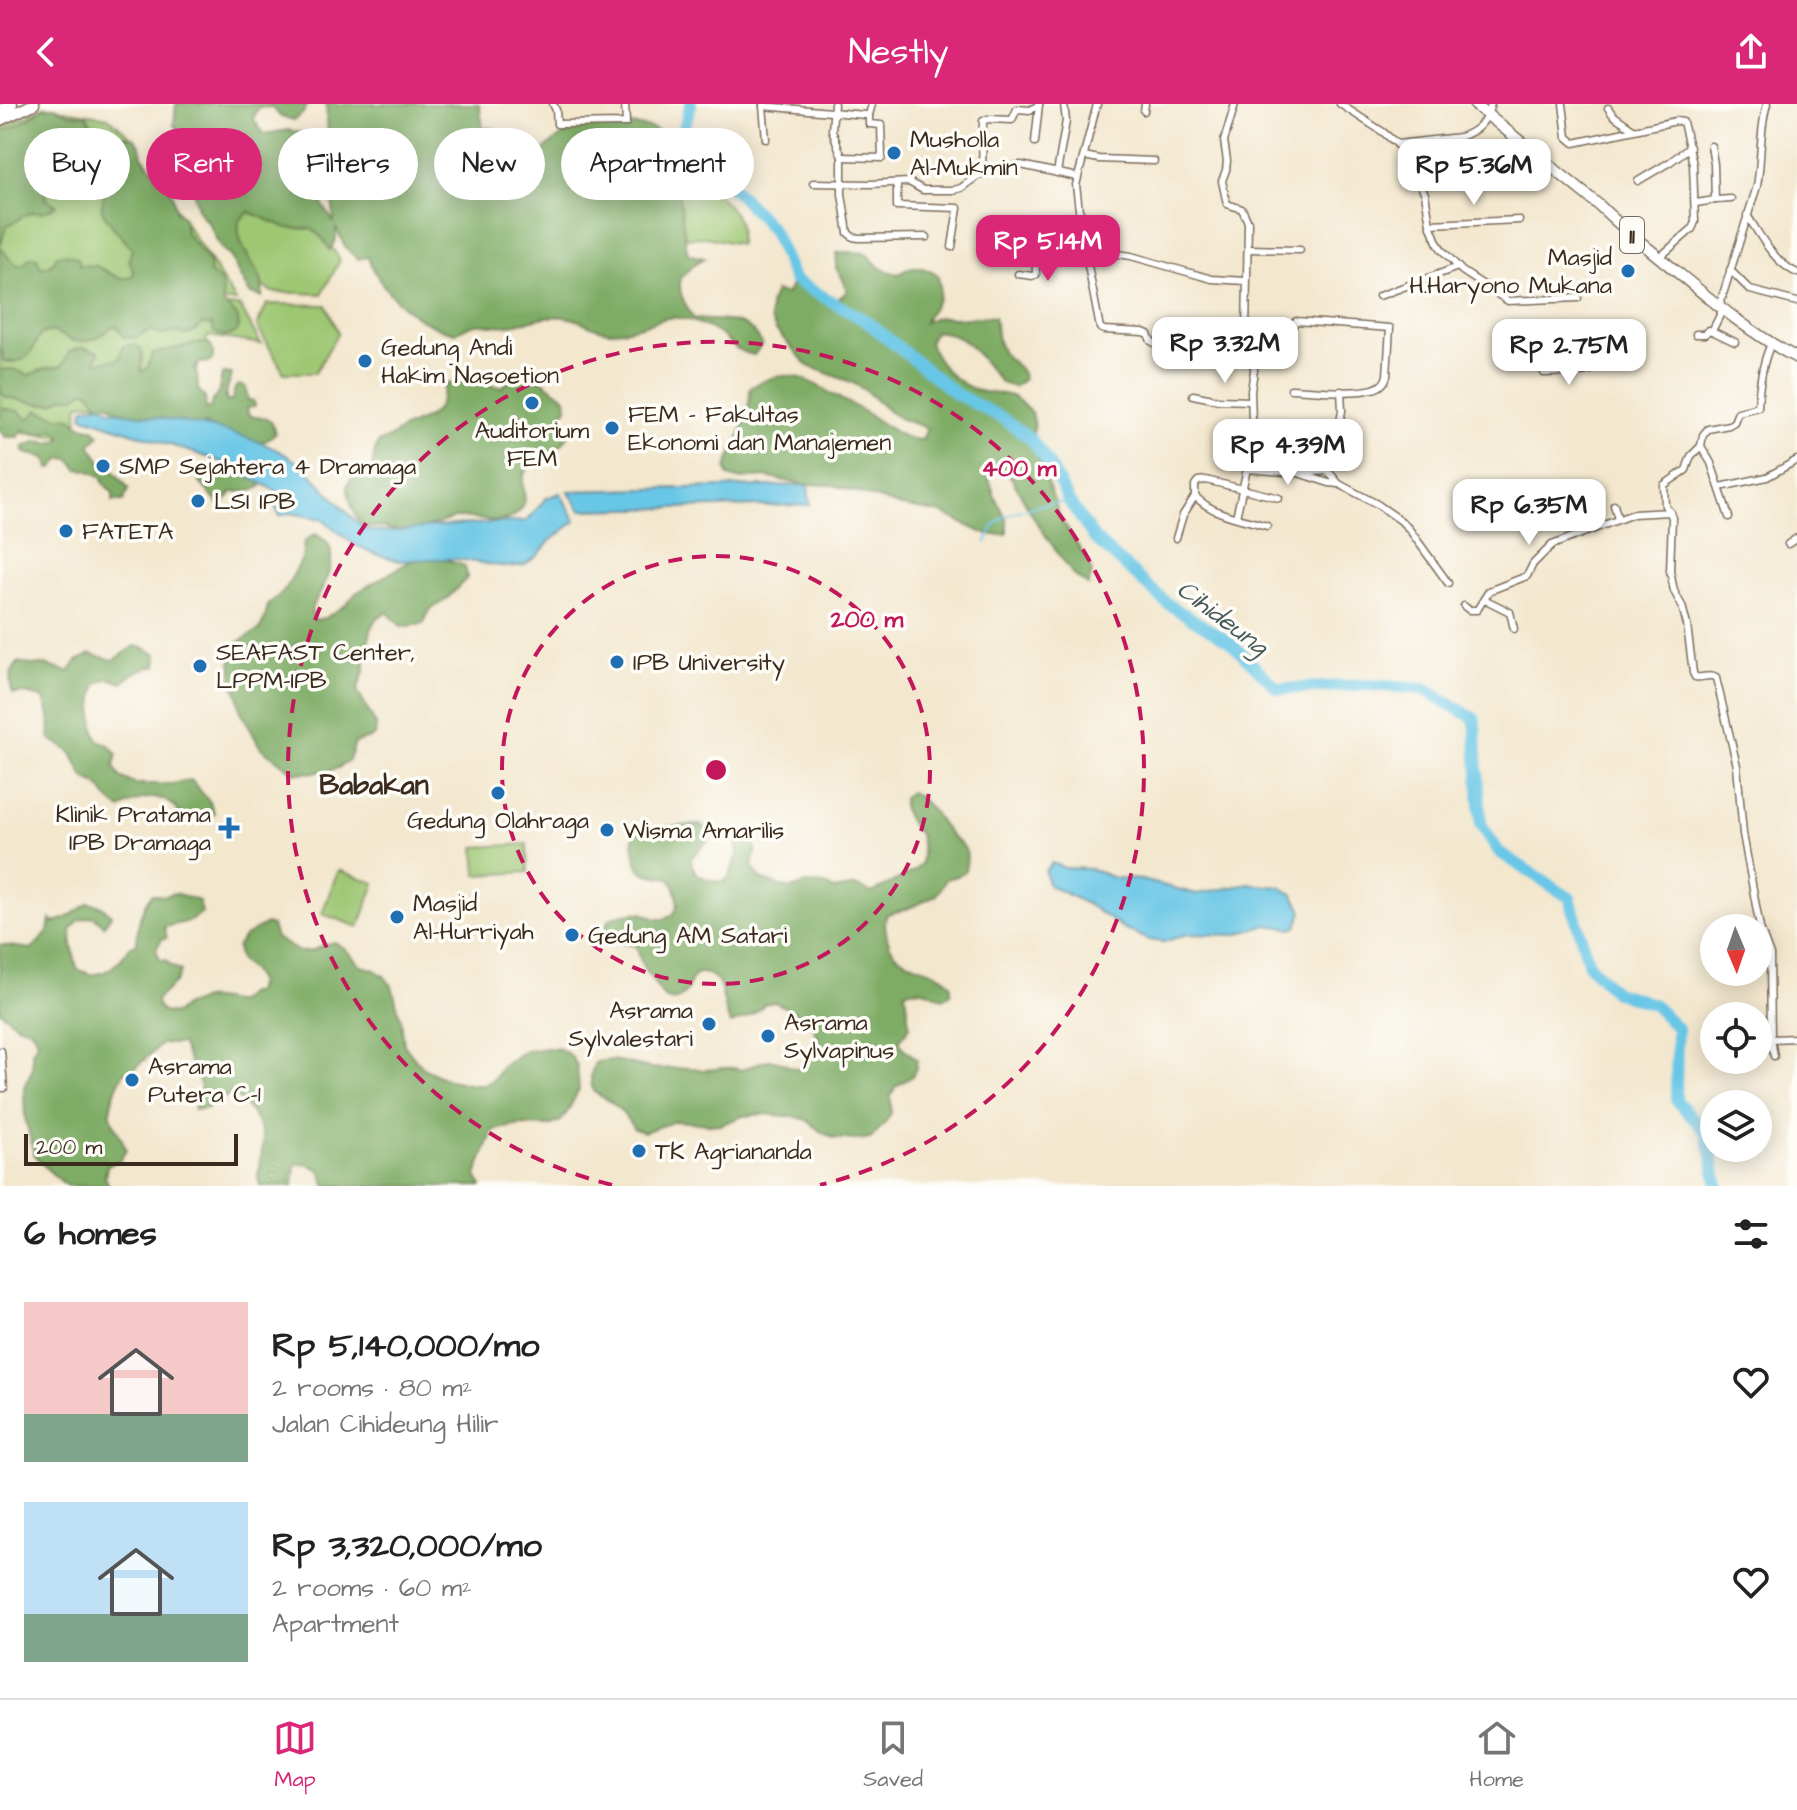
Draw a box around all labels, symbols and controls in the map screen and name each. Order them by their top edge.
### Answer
text: Nestly [848,27,949,78]
icon: back [24,30,68,74]
icon: share [1729,30,1773,74]
place label: Musholla Al-Mukmin [910,123,1018,185]
chip: Buy [24,128,130,200]
chip: Rent [146,128,262,200]
chip: Filters [278,128,418,200]
chip: New [434,128,545,200]
chip: Apartment [561,128,754,200]
pin: Rp 5.36M [1391,139,1557,207]
marker: Musholla Al-Mukmin [885,144,903,162]
text: Rp 5.36M [1416,147,1532,183]
pin: Rp 5.14M [965,215,1131,283]
road number: 11 [1620,217,1644,253]
text: Rp 5.14M [994,223,1102,259]
place label: Masjid H.Haryono Mukana [1409,241,1612,304]
marker: Masjid H.Haryono Mukana [1619,262,1637,280]
pin: Rp 3.32M [1142,317,1308,385]
pin: Rp 2.75M [1486,319,1652,387]
text: Rp 3.32M [1170,325,1280,361]
text: Rp 2.75M [1510,327,1628,363]
place label: Gedung Andi Hakim Nasoetion [381,331,559,393]
marker: Gedung Andi Hakim Nasoetion [356,352,374,370]
marker: Auditorium FEM [523,394,541,412]
place label: FEM - Fakultas Ekonomi dan Manajemen [628,398,891,460]
place label: Auditorium FEM [475,414,590,476]
marker: FEM - Fakultas Ekonomi dan Manajemen [603,419,621,437]
pin: Rp 4.39M [1205,419,1371,487]
text: Rp 4.39M [1231,427,1345,463]
place label: SMP Sejahtera 4 Dramaga [119,450,416,485]
text: 400 m [982,452,1057,486]
marker: SMP Sejahtera 4 Dramaga [94,457,112,475]
pin: Rp 6.35M [1446,479,1612,547]
place label: LSI IPB [214,485,295,519]
text: Rp 6.35M [1471,487,1587,523]
marker: LSI IPB [189,492,207,510]
place label: FATETA [82,515,173,549]
marker: FATETA [57,522,75,540]
water label: Cihideung [1169,571,1277,666]
text: 200 m [830,603,903,637]
place label: SEAFAST Center, LPPM-IPB [216,636,415,698]
place label: IPB University [633,646,785,681]
marker: IPB University [608,653,626,671]
marker: SEAFAST Center, LPPM-IPB [191,657,209,675]
centre of rings [702,756,730,784]
district label: Babakan [319,766,429,805]
marker: Gedung Olahraga [489,784,507,802]
place label: Klinik Pratama IPB Dramaga [56,798,211,861]
place label: Gedung Olahraga [407,804,589,839]
place label: Wisma Amarilis [623,814,784,848]
marker: Klinik Pratama IPB Dramaga [218,817,240,839]
marker: Wisma Amarilis [598,821,616,839]
place label: Masjid Al-Hurriyah [413,887,534,950]
marker: Masjid Al-Hurriyah [388,908,406,926]
north arrow [1700,914,1772,986]
map controls [1700,914,1772,1162]
place label: Gedung AM Satari [588,919,788,954]
marker: Gedung AM Satari [563,926,581,944]
place label: Asrama Sylvalestari [568,994,693,1057]
button: locate [1700,1002,1772,1074]
place label: Asrama Sylvapinus [784,1006,894,1069]
marker: Asrama Sylvalestari [700,1015,718,1033]
marker: Asrama Sylvapinus [759,1027,777,1045]
place label: Asrama Putera C-1 [148,1050,261,1112]
marker: Asrama Putera C-1 [123,1071,141,1089]
button: layers [1700,1090,1772,1162]
scale bar [24,1130,238,1166]
text: 200 m [36,1132,102,1163]
place label: TK Agriananda [655,1135,812,1170]
marker: TK Agriananda [630,1142,648,1160]
text: 6 homes [24,1210,157,1258]
icon: filters [1729,1212,1773,1256]
text: Rp 5,140,000/mo [272,1322,539,1370]
icon: home [88,1334,184,1430]
icon: heart [1729,1360,1773,1404]
text: 2 rooms · 80 m² [272,1370,472,1406]
text: Jalan Cihideung Hilir [272,1406,498,1442]
text: Rp 3,320,000/mo [272,1522,542,1570]
icon: home [88,1534,184,1630]
icon: heart [1729,1560,1773,1604]
text: 2 rooms · 60 m² [272,1570,472,1606]
text: Apartment [272,1606,399,1642]
tab: Map [273,1716,317,1795]
tab: Saved [863,1716,923,1795]
tab: Home [1469,1716,1524,1795]

